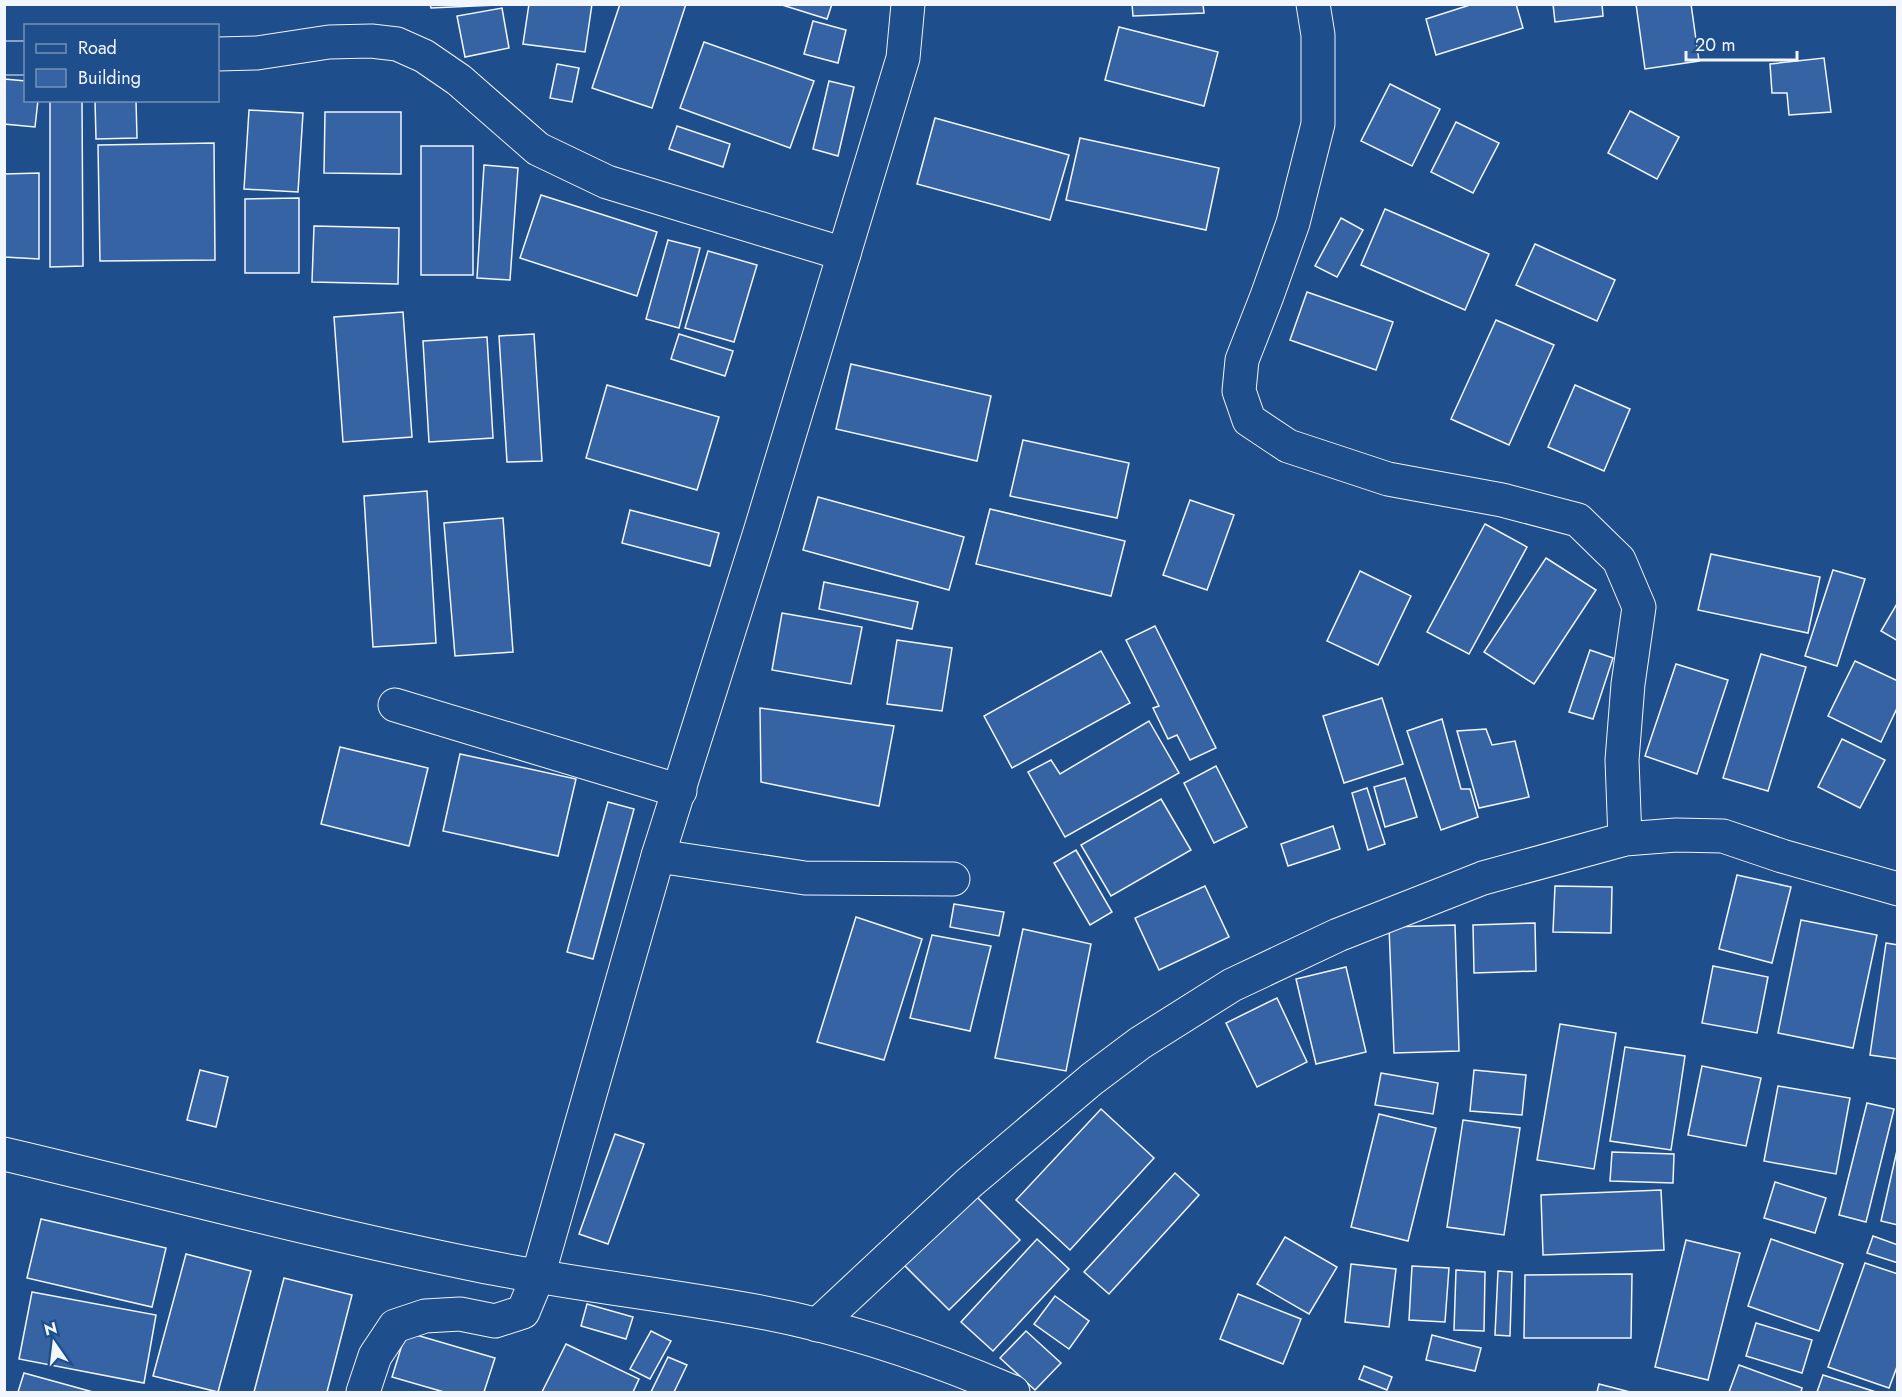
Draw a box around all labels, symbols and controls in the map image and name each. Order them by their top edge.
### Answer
legend [24,24,219,102]
scale bar [1686,24,1797,62]
text: 20 m [1695,32,1735,58]
text: Road [78,35,117,61]
text: Building [78,65,141,91]
north arrow [24,1313,84,1373]
text: N [42,1316,59,1342]

